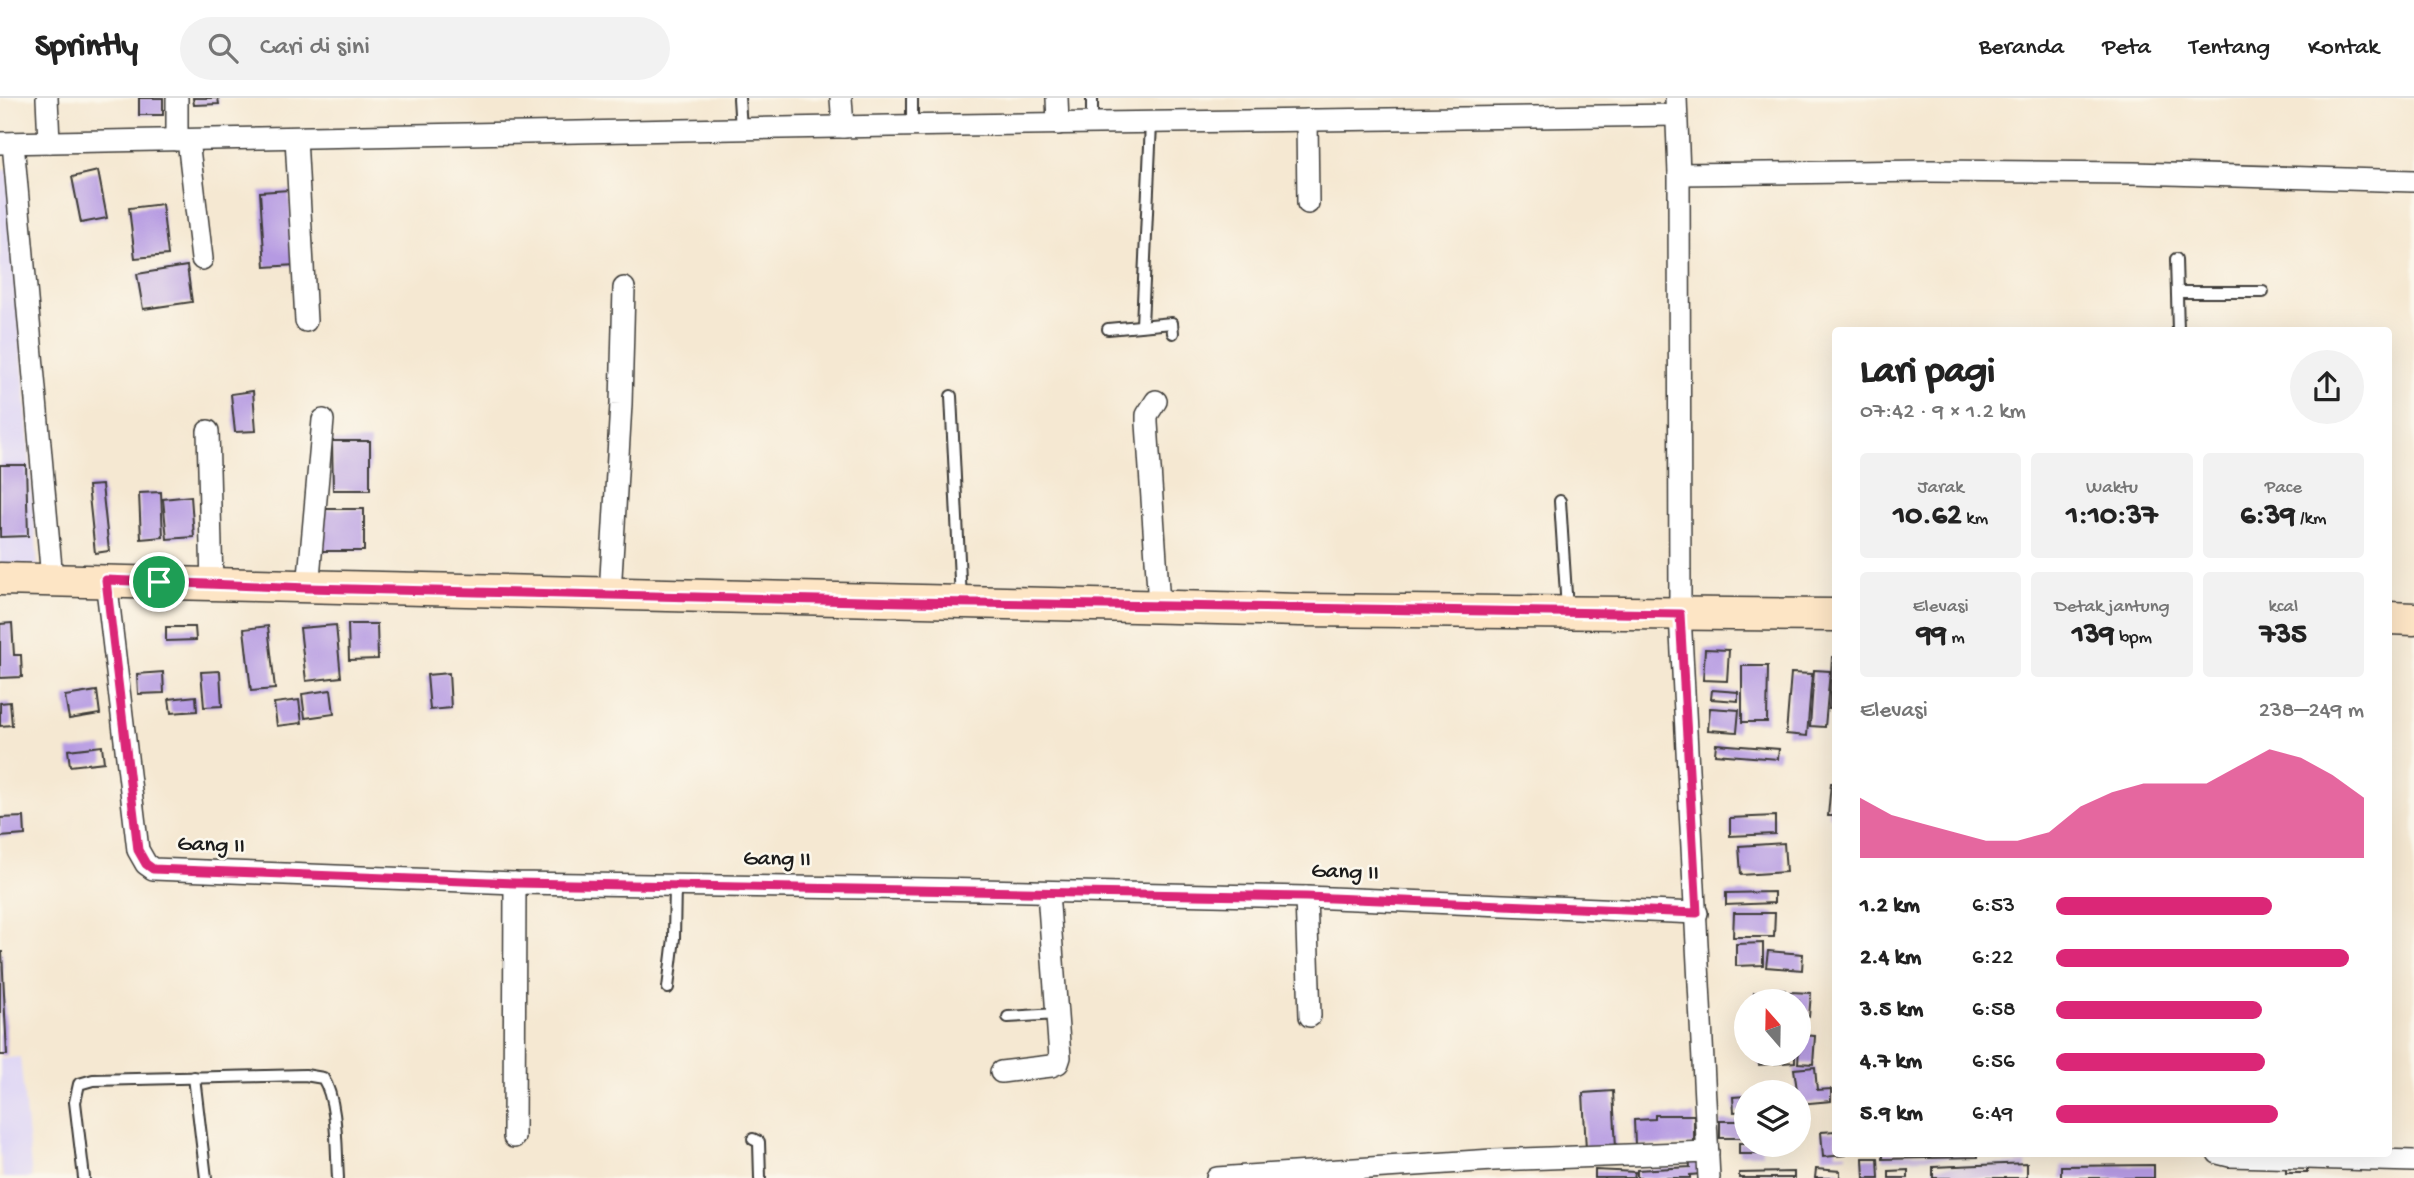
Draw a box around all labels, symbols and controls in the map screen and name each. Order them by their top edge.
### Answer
search box [180,17,670,80]
text: Sprintly [35,29,138,67]
icon: search [204,29,242,67]
text: Cari di sini [260,33,370,64]
text: Beranda [1979,34,2064,63]
text: Peta [2102,34,2151,63]
text: Tentang [2189,34,2270,63]
text: Kontak [2308,34,2379,63]
button: share [2290,350,2364,424]
text: Lari pagi [1860,351,1995,395]
text: 07:42 · 9 × 1.2 km [1860,399,2026,426]
text: Jarak [1917,477,1964,500]
text: Waktu [2086,477,2138,500]
text: Pace [2265,477,2302,500]
text: 10.62 [1893,500,1962,535]
text: 1:10:37 [2066,500,2158,535]
text: 6:39 [2240,500,2295,535]
text: km [1962,508,1988,531]
text: /km [2295,508,2326,531]
pin [129,552,189,612]
icon: arrive [140,563,178,601]
text: Elevasi [1913,596,1969,619]
text: Detak jantung [2054,596,2170,619]
text: kcal [2268,596,2298,619]
text: 99 [1917,619,1947,654]
text: 139 [2072,619,2115,654]
text: 735 [2260,619,2307,654]
text: m [1947,627,1965,650]
text: bpm [2115,627,2152,650]
text: Elevasi [1860,698,1928,725]
text: 238–249 m [2259,698,2364,725]
street label: Gang II [177,831,245,861]
street label: Gang II [743,846,811,874]
street label: Gang II [1311,858,1379,888]
text: 1.2 km [1860,893,1920,920]
text: 6:53 [1972,893,2015,920]
text: 2.4 km [1860,945,1921,972]
text: 6:22 [1972,945,2013,972]
north arrow [1734,989,1811,1066]
map controls [1734,989,1811,1157]
text: 3.5 km [1860,997,1923,1024]
text: 6:58 [1972,997,2016,1024]
text: 4.7 km [1860,1049,1922,1076]
text: 6:56 [1972,1049,2015,1076]
button: layers [1734,1080,1811,1157]
text: 5.9 km [1860,1101,1923,1128]
text: 6:49 [1972,1101,2013,1128]

